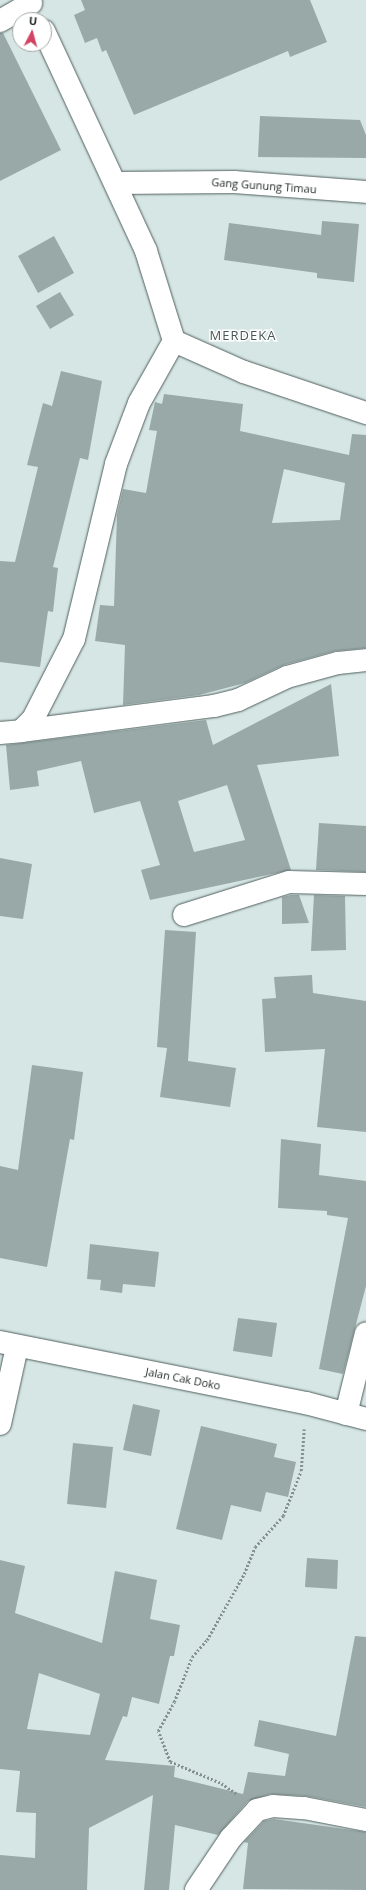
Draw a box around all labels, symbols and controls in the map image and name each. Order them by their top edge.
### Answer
north arrow [12,12,52,52]
text: U [28,13,38,28]
street label: Gang Gunung Timau [211,176,317,196]
district label: MERDEKA [210,327,276,343]
street label: Jalan Cak Doko [144,1365,222,1393]

